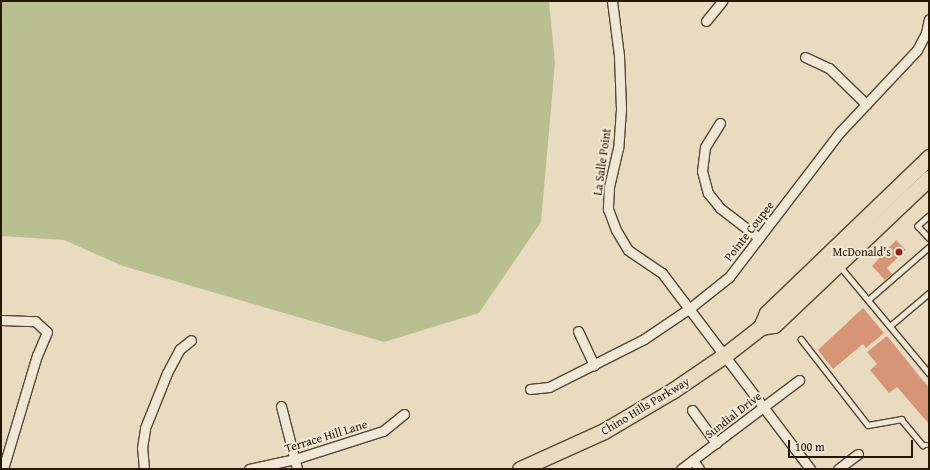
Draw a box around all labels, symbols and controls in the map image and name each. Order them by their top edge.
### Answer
street label: La Salle Point [590,128,614,196]
street label: Pointe Coupee [721,198,777,264]
place label: McDonald's [832,245,891,259]
marker: McDonald's [894,247,904,257]
street label: Chino Hills Parkway [598,374,692,438]
street label: Sundial Drive [702,389,764,441]
street label: Terrace Hill Lane [283,417,369,455]
scale bar [790,432,915,458]
text: 100 m [795,438,825,455]

